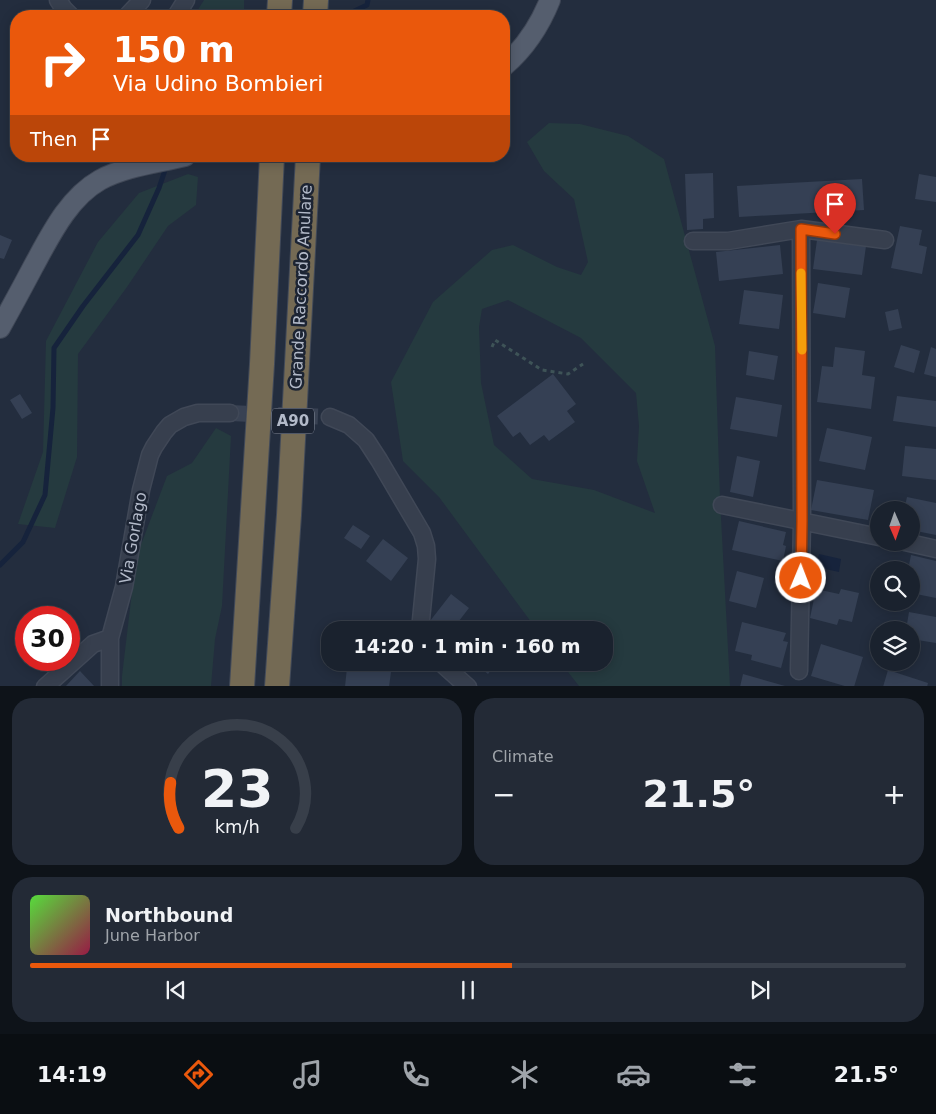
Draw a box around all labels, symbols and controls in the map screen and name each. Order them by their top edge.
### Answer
icon: right [30,30,95,95]
text: 150 m [113,30,235,70]
text: Via Udino Bombieri [113,71,323,96]
icon: arrive [87,125,115,153]
text: Then [30,128,77,150]
pin [814,183,856,234]
street label: Grande Raccordo Anulare [286,184,316,390]
icon: arrive [821,190,849,218]
road number: A90 [272,408,314,434]
street label: Via Gorlago [116,491,150,585]
north arrow [870,501,920,551]
map controls [870,501,920,671]
position arrow [774,551,826,603]
button: search [870,561,920,611]
speed limit sign: 30 [15,606,80,671]
button: layers [870,621,920,671]
text: 14:20 · 1 min · 160 m [353,635,581,657]
text: Climate [492,747,554,766]
text: 23 [201,759,273,819]
text: 21.5° [643,772,755,816]
text: − [492,778,515,811]
text: + [883,778,906,811]
text: km/h [214,816,260,837]
text: Northbound [105,904,233,926]
text: June Harbor [105,926,200,945]
icon: previous [162,976,190,1004]
icon: pause [454,976,482,1004]
icon: next [746,976,774,1004]
icon: directions [181,1057,216,1092]
icon: music [290,1057,325,1092]
icon: phone [398,1057,433,1092]
icon: climate [507,1057,542,1092]
icon: car [616,1057,651,1092]
icon: filters [725,1057,760,1092]
text: 14:19 [37,1062,107,1087]
text: 21.5° [834,1062,899,1087]

